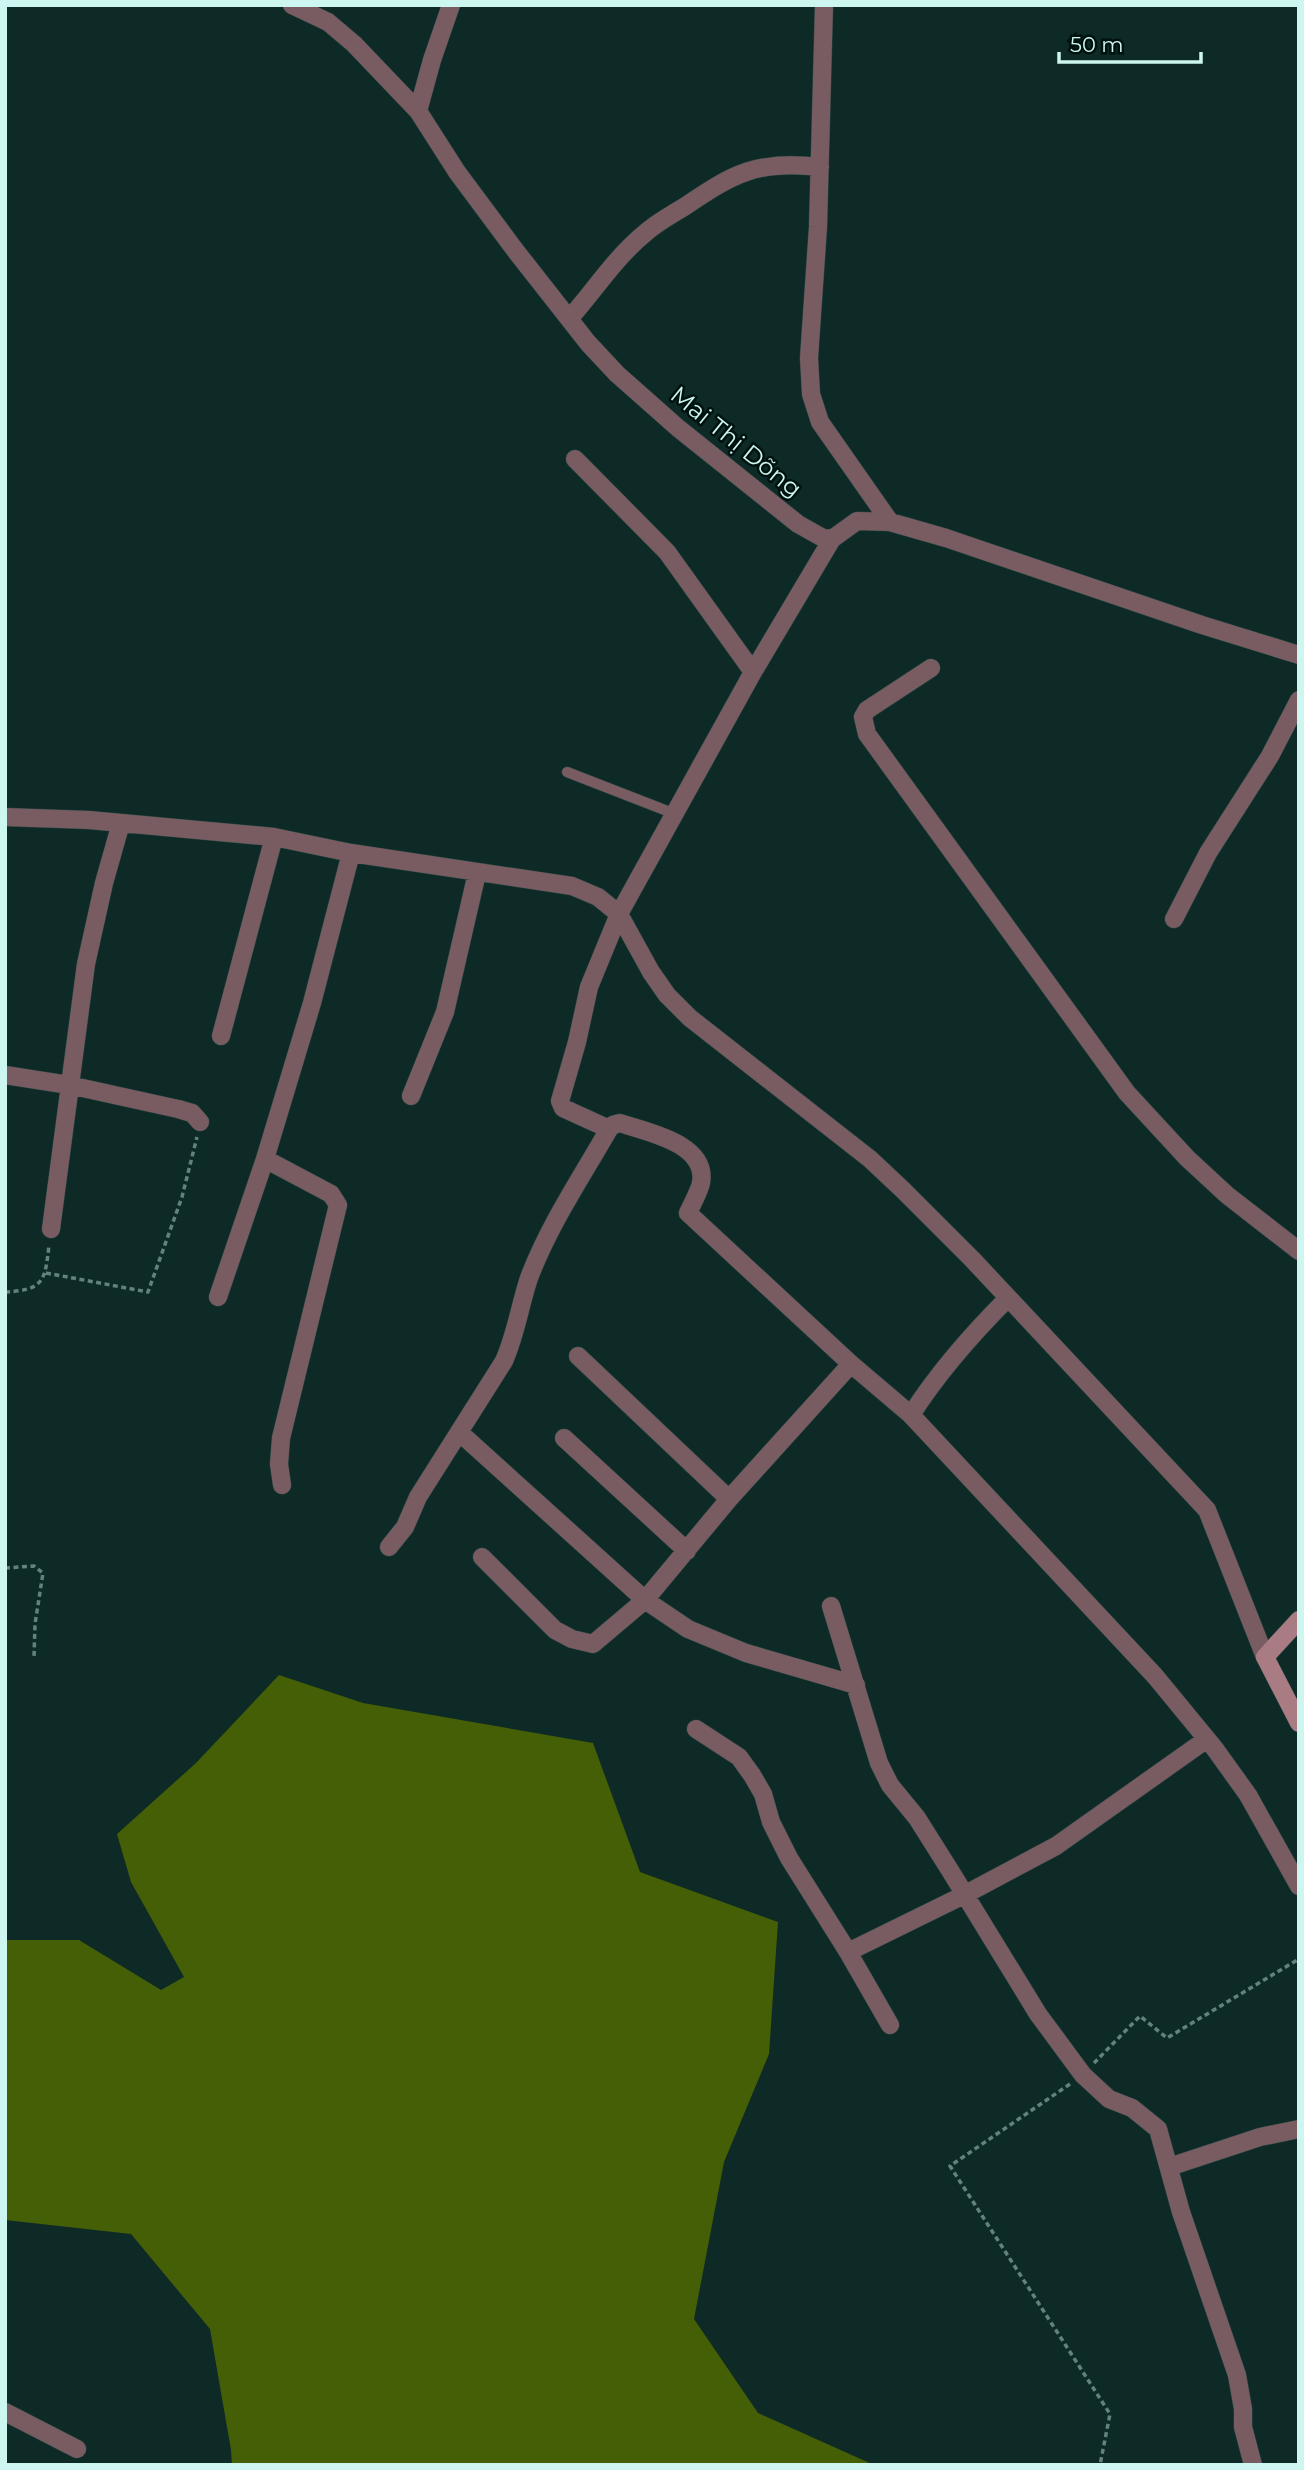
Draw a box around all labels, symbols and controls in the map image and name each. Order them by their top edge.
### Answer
scale bar [1059,21,1201,65]
text: 50 m [1070,32,1124,57]
street label: Mai Thị Dõng [665,380,808,503]

